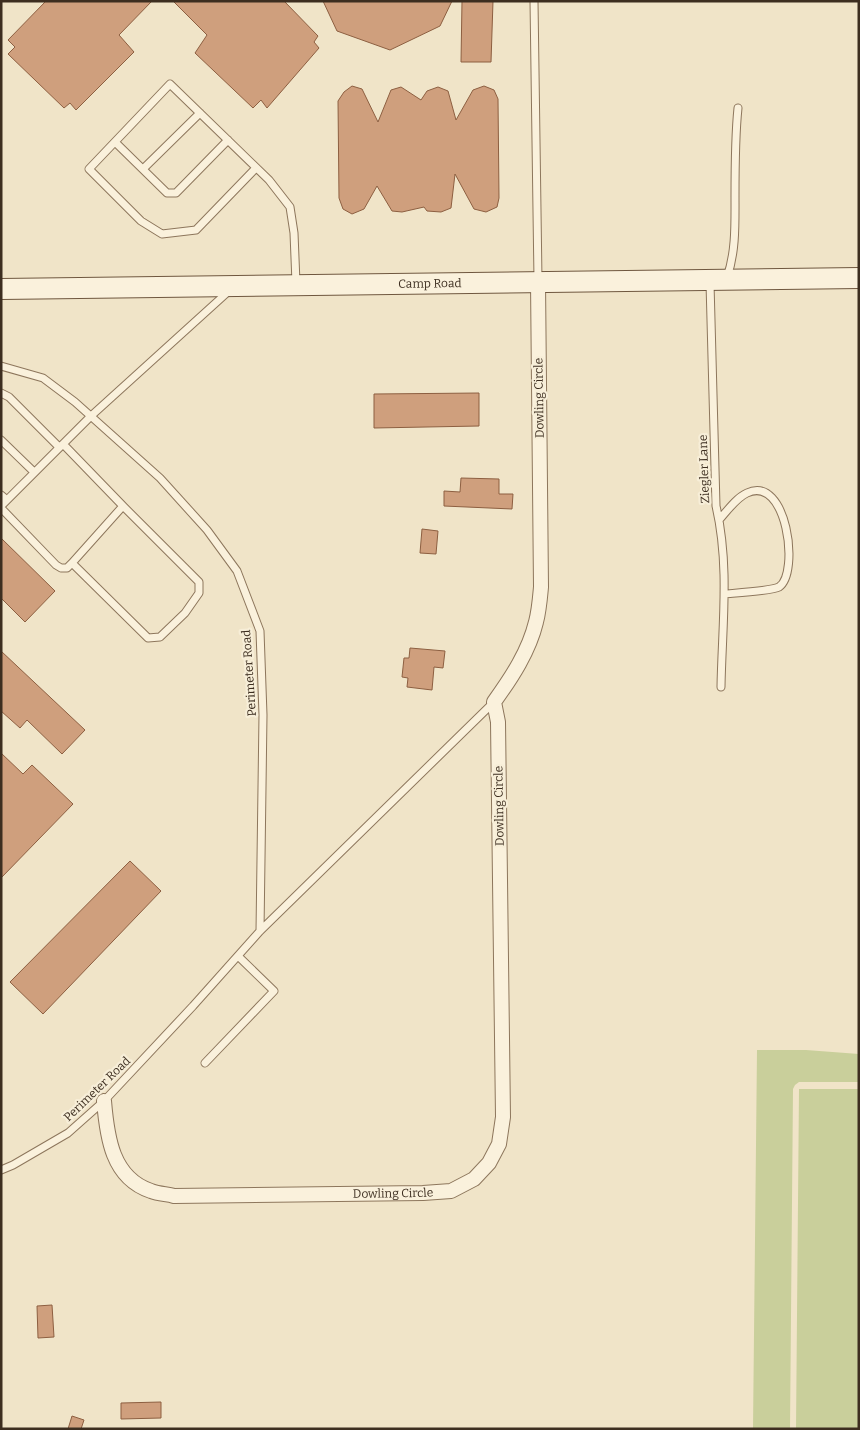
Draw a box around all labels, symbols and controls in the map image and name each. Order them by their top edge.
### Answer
street label: Camp Road [398,276,462,291]
street label: Dowling Circle [531,358,547,438]
street label: Ziegler Lane [696,434,712,504]
street label: Perimeter Road [239,629,259,717]
street label: Dowling Circle [491,766,507,846]
street label: Perimeter Road [61,1054,133,1124]
street label: Dowling Circle [353,1185,434,1201]

